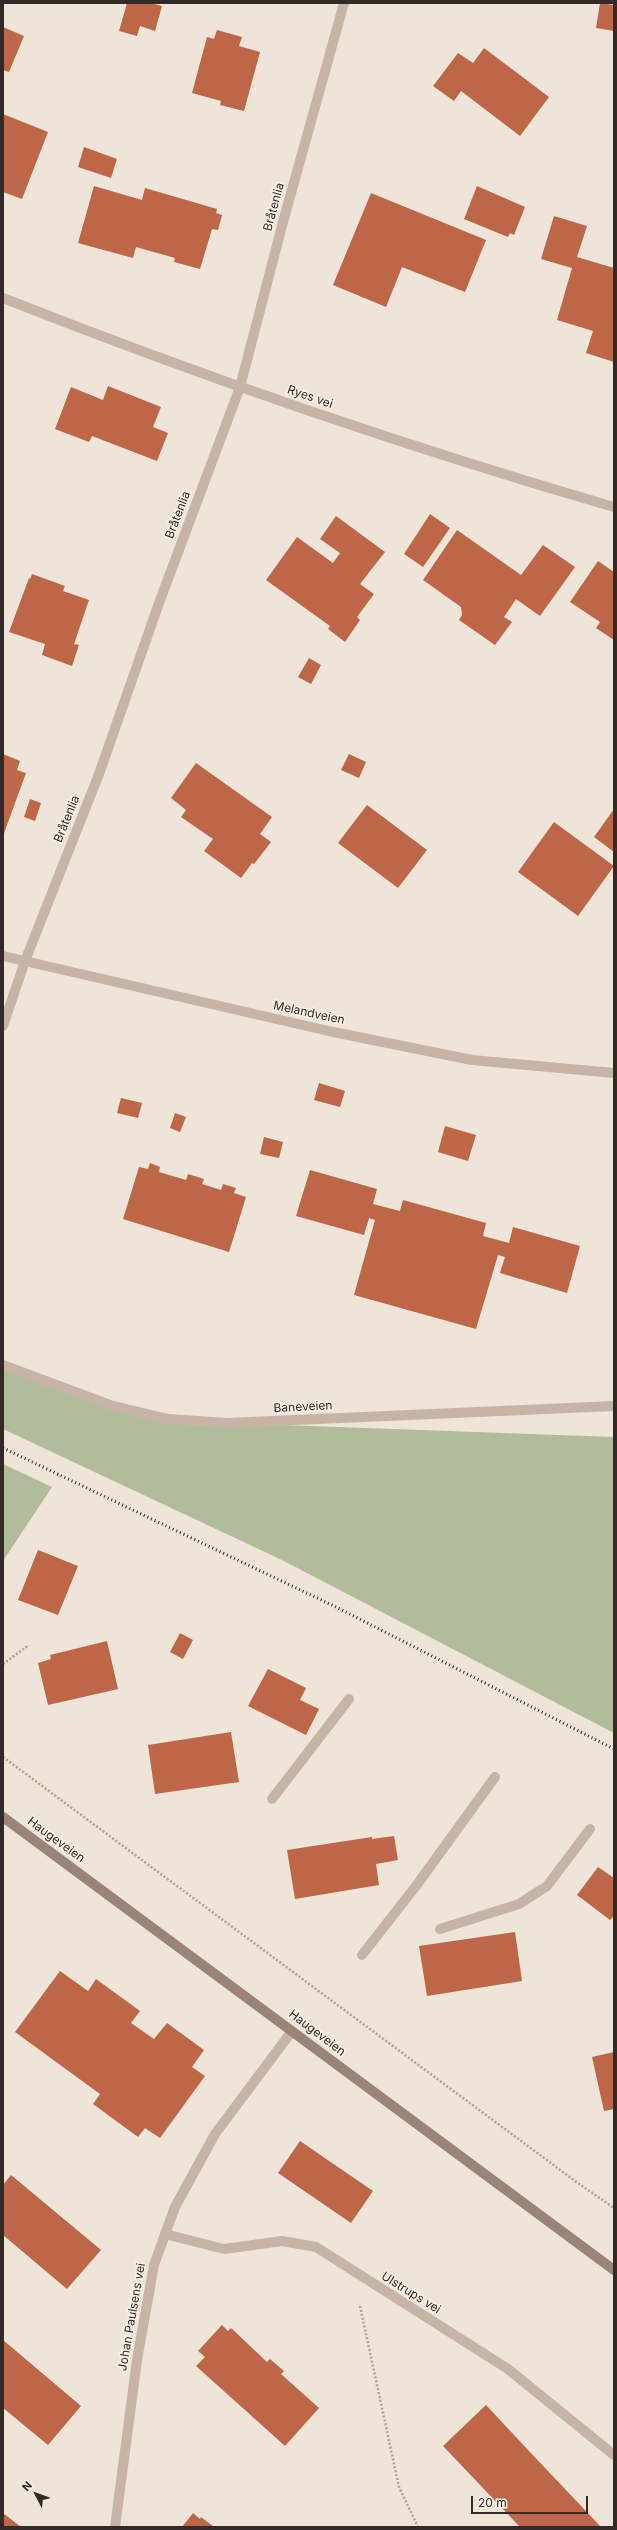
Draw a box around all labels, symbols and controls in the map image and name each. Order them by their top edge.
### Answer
street label: Bråtenlia [261,181,287,233]
street label: Ryes vei [285,382,335,412]
street label: Bråtenlia [162,489,194,541]
street label: Bråtenlia [51,793,83,845]
street label: Melandveien [272,998,346,1028]
street label: Baneveien [273,1398,333,1416]
street label: Haugeveien [25,1814,87,1866]
street label: Haugeveien [286,2007,348,2059]
street label: Johan Paulsens vei [115,2262,149,2372]
street label: Ulstrups vei [379,2269,443,2317]
north arrow [16,2474,56,2514]
text: N [19,2478,35,2494]
scale bar [473,2488,590,2514]
text: 20 m [478,2495,507,2510]

